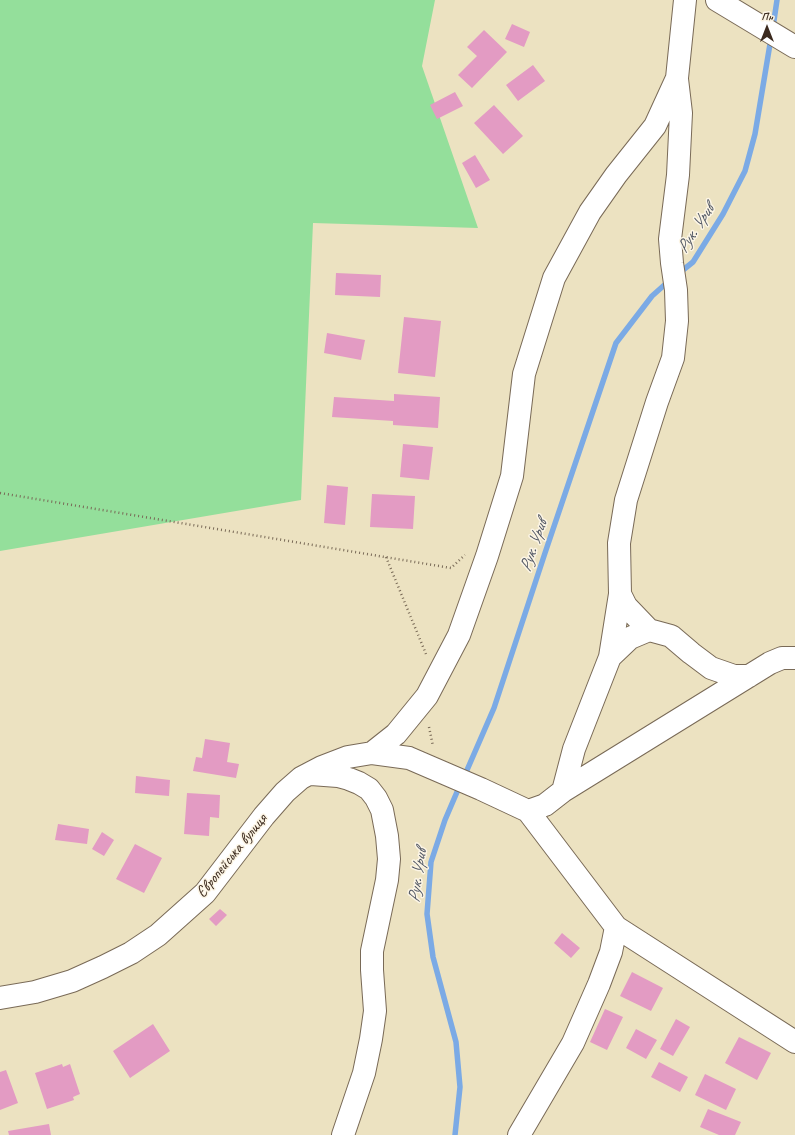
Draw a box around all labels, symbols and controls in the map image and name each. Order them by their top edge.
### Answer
north arrow [747,8,787,48]
text: Пн [761,9,773,23]
water label: Рук. Урив [673,201,719,257]
water label: Рук. Урив [516,518,552,574]
street label: Європейська вулиця [192,810,272,902]
water label: Рук. Урив [404,848,432,904]

